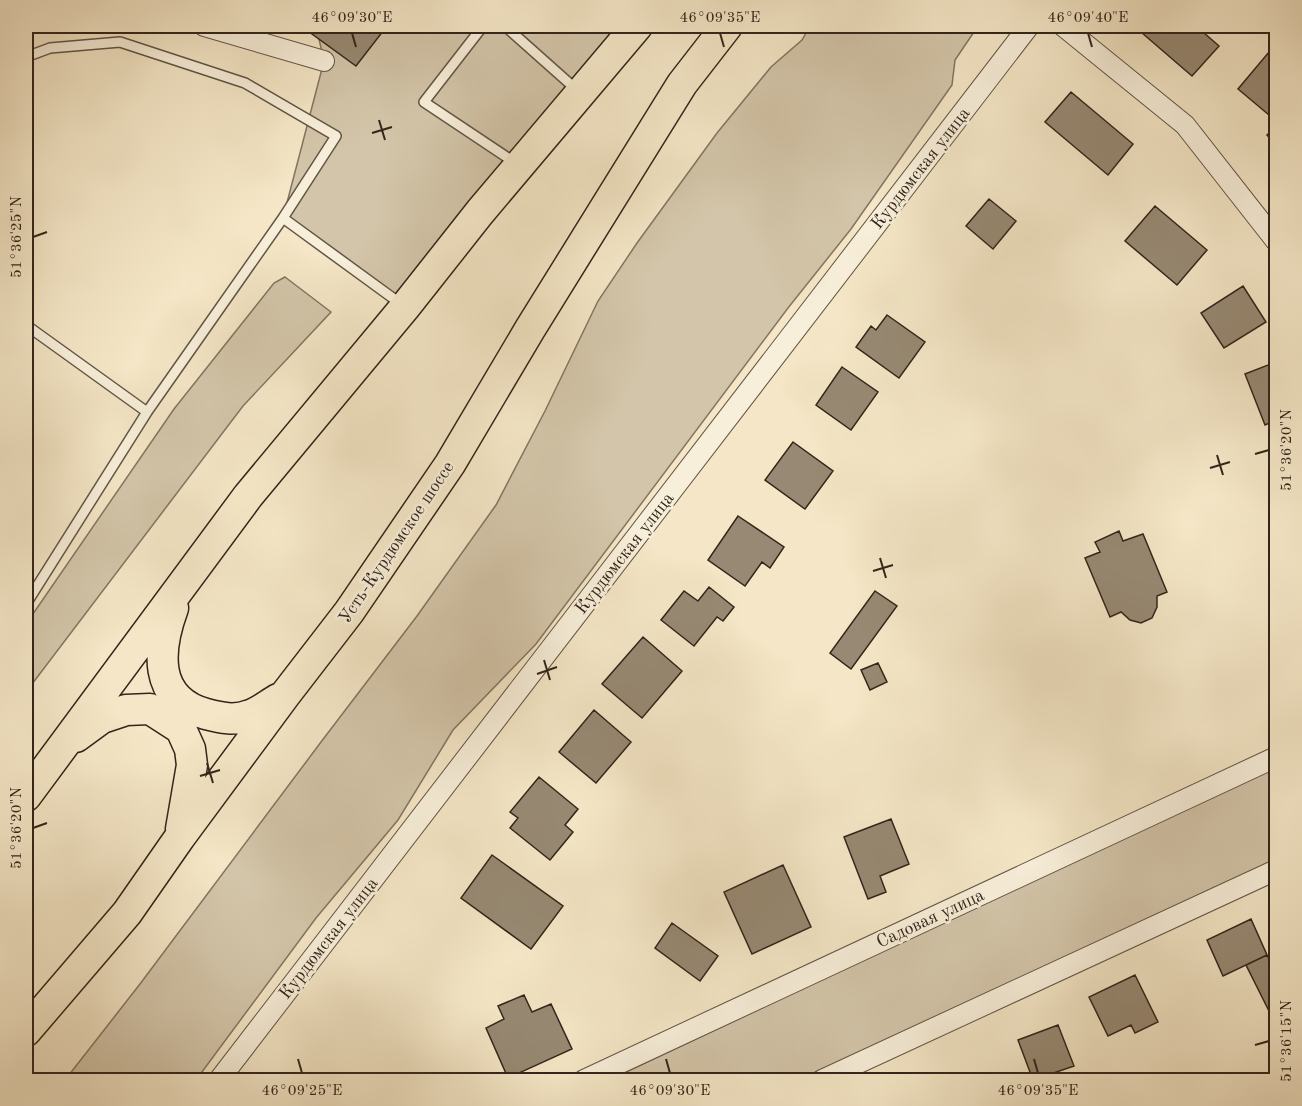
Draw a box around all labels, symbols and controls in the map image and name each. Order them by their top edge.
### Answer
text: 46°09'30"E [312,11,392,26]
text: 46°09'35"E [680,11,760,26]
text: 46°09'40"E [1048,11,1128,26]
street label: Курдюмская улица [868,104,974,233]
text: 51°36'25"N [10,196,25,278]
text: 51°36'20"N [1280,409,1295,491]
street label: Усть-Курдюмское шоссе [336,458,458,627]
street label: Курдюмская улица [572,489,678,618]
text: 51°36'20"N [10,787,25,869]
street label: Курдюмская улица [276,874,382,1003]
street label: Садовая улица [874,886,987,952]
text: 51°36'15"N [1280,1000,1295,1082]
text: 46°09'25"E [262,1084,342,1099]
text: 46°09'30"E [630,1084,710,1099]
text: 46°09'35"E [998,1084,1078,1099]

